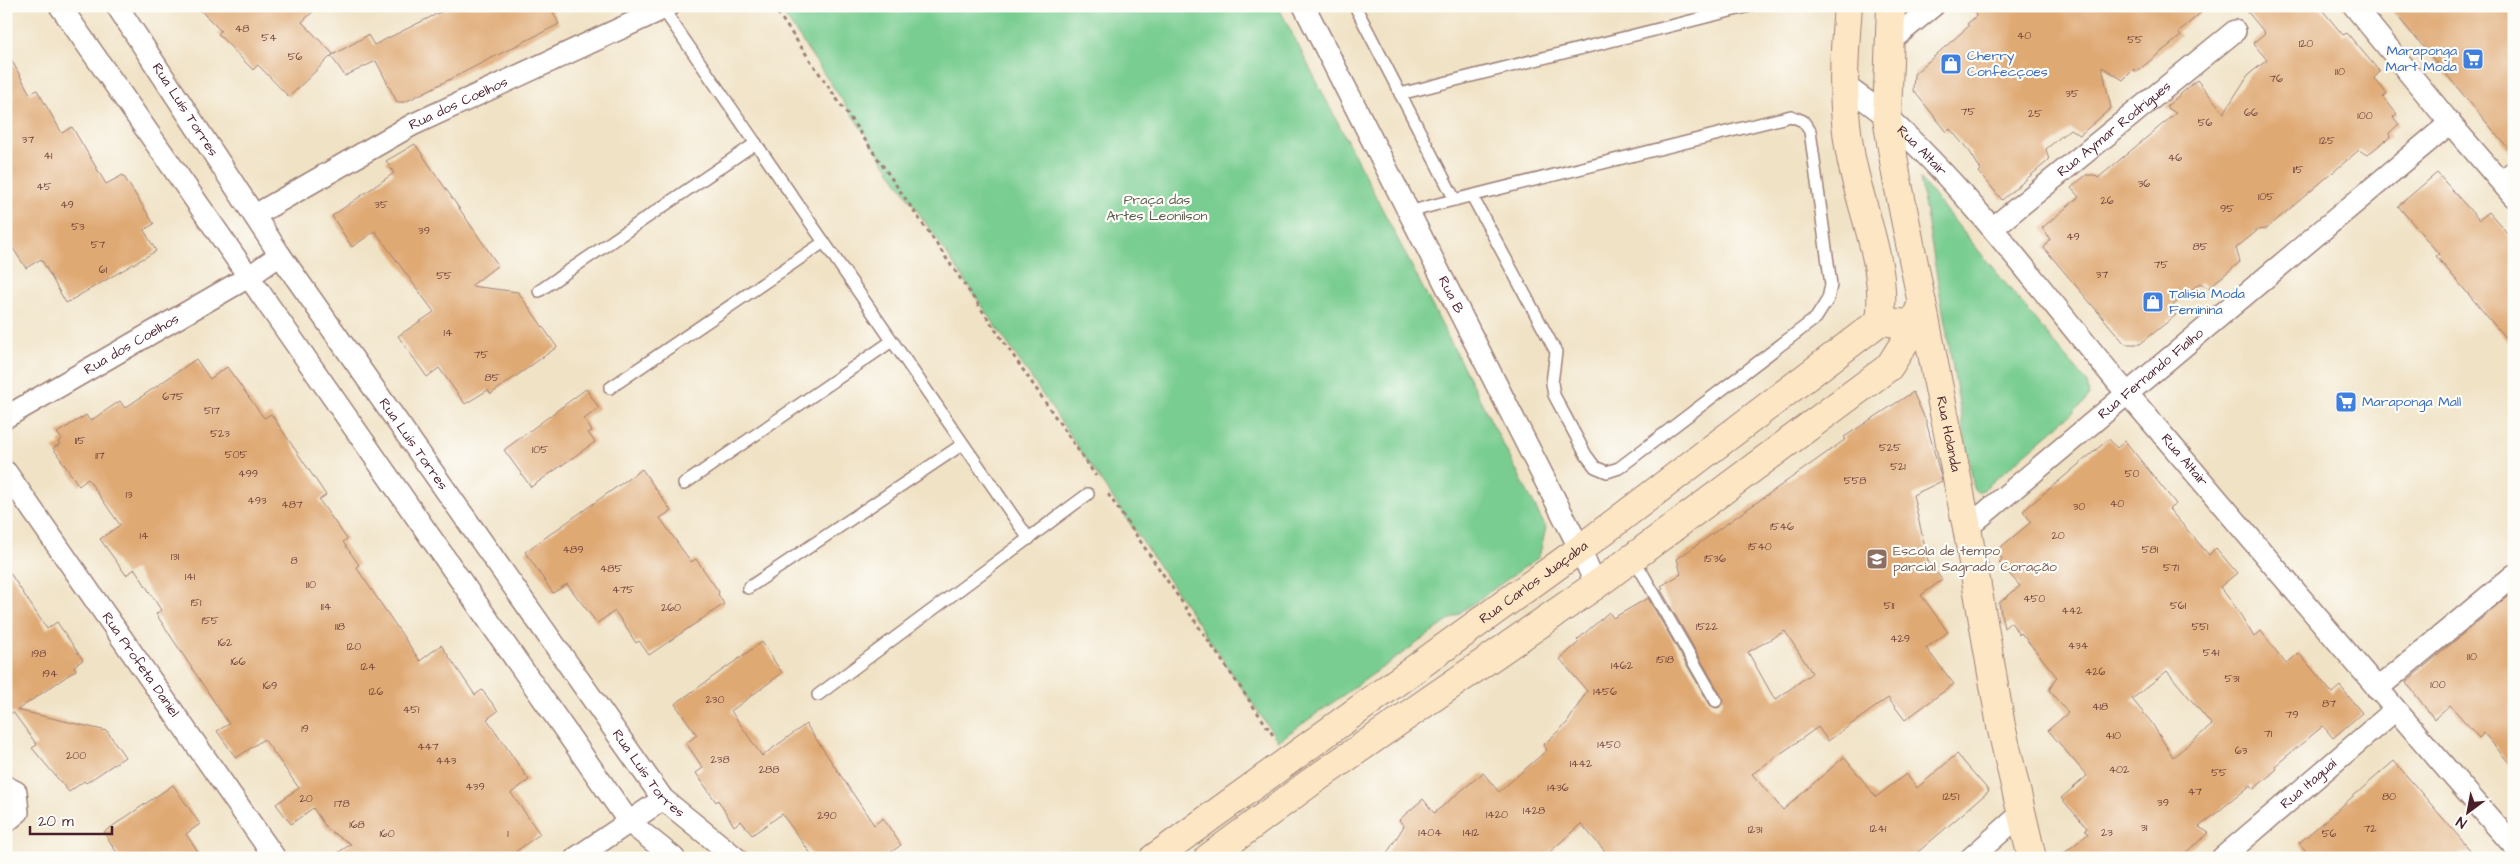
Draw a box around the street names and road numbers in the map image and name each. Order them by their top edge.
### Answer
street label: Rua Luís Torres [147,59,223,160]
street label: Rua dos Coelhos [406,72,511,135]
street label: Rua Aymar Rodrigues [2053,77,2176,182]
street label: Rua Altair [1892,121,1951,181]
street label: Rua B [1433,273,1469,317]
street label: Rua dos Coelhos [80,309,183,380]
street label: Rua Fernando Fialho [2094,323,2208,424]
street label: Rua Luís Torres [374,394,452,494]
street label: Rua Holanda [1931,394,1966,474]
street label: Rua Altair [2156,429,2213,491]
street label: Rua Carlos Juaçaba [1475,536,1592,629]
street label: Rua Profeta Daniel [97,608,184,721]
street label: Rua Luís Torres [607,725,689,823]
street label: Rua Itaguaí [2276,754,2342,814]

